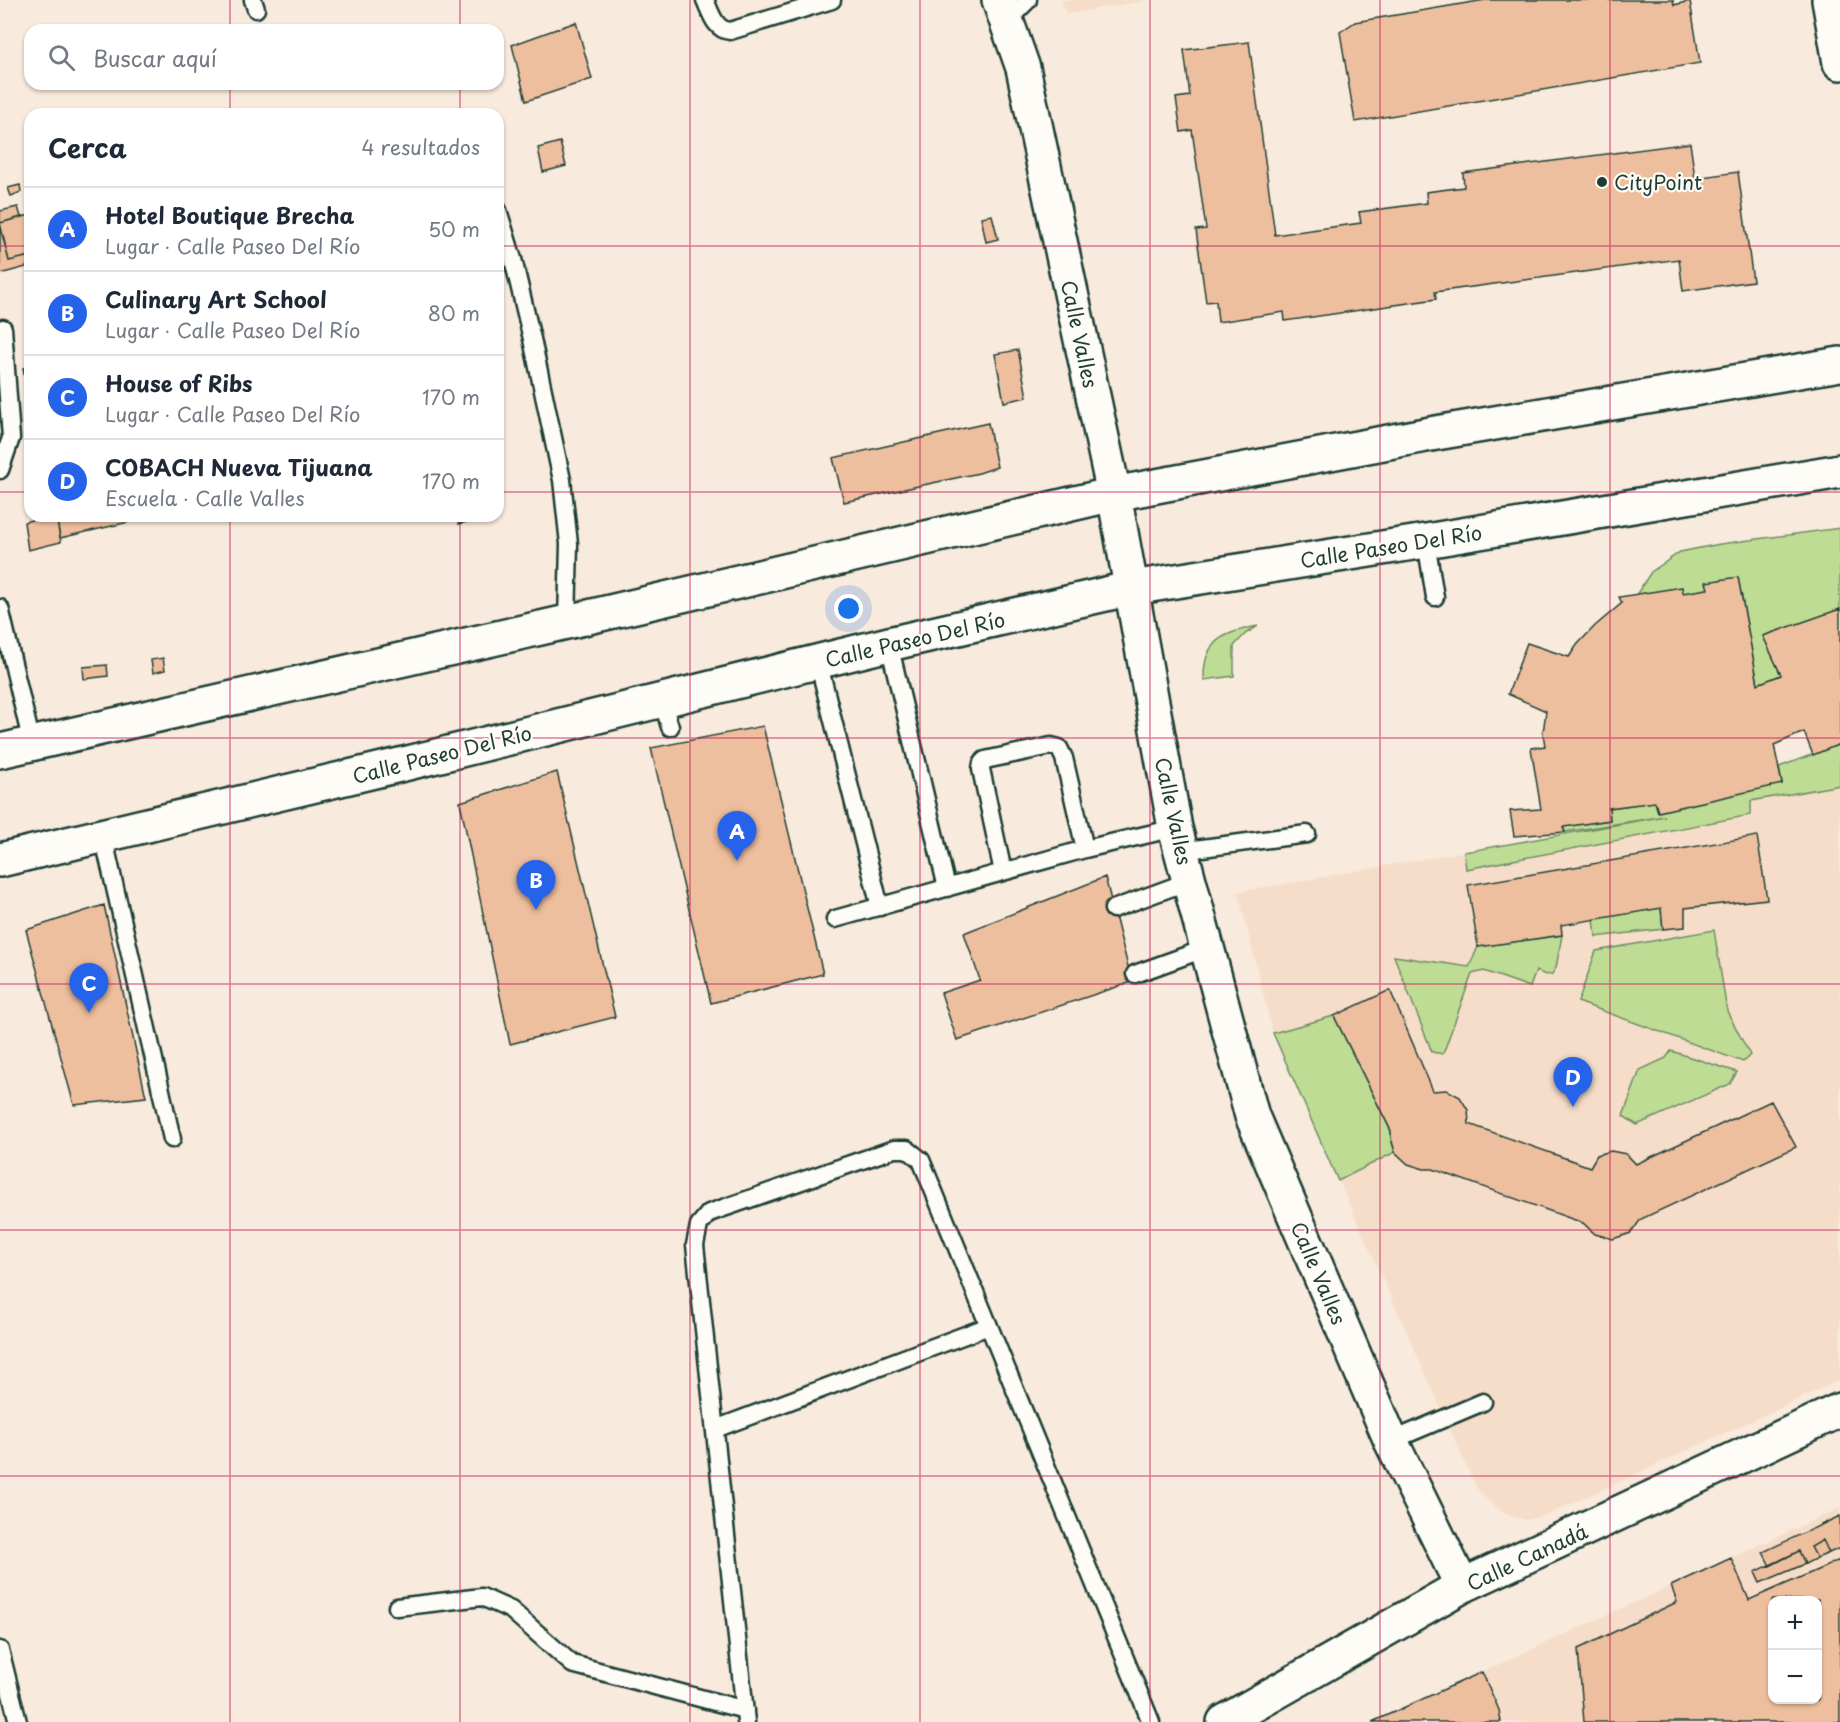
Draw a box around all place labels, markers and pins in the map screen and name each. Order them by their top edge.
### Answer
place label: CityPoint [1614,167,1702,197]
marker: CityPoint [1595,175,1609,189]
pin: A [718,812,756,861]
pin: B [516,860,556,910]
pin: C [70,964,109,1013]
pin: D [1554,1058,1592,1107]

